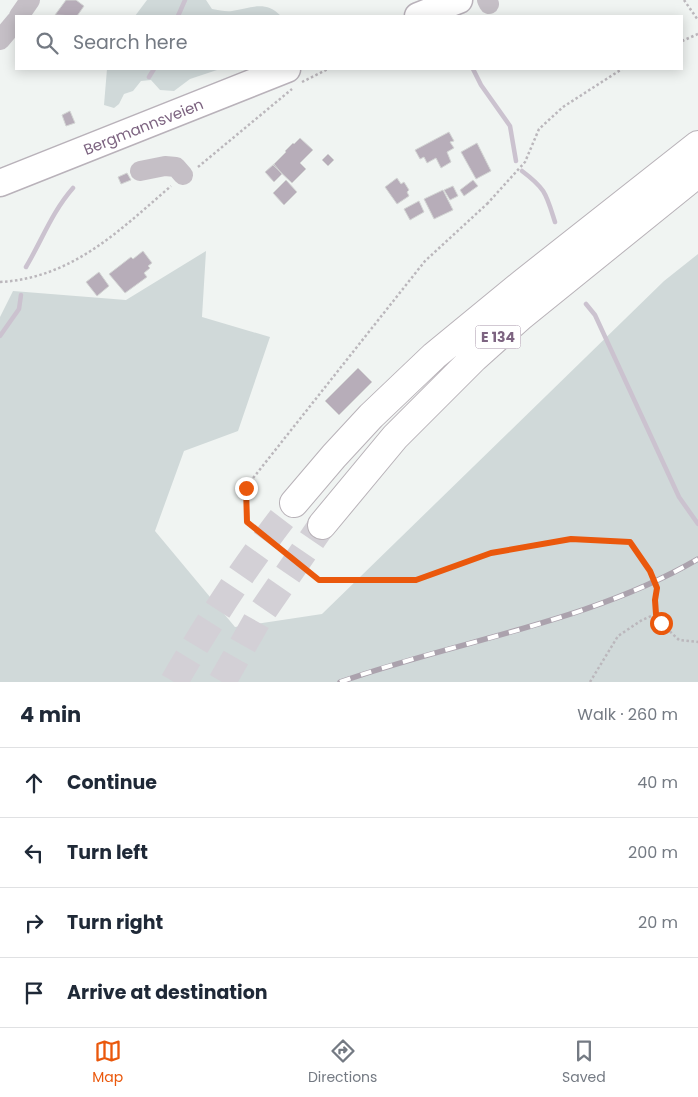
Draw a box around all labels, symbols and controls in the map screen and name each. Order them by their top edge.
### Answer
search box [15,15,683,70]
icon: search [33,29,61,57]
text: Search here [73,29,187,56]
street label: Bergmannsveien [80,93,206,159]
road number: E 134 [476,326,520,348]
route end [235,477,258,500]
route start [650,612,673,635]
text: 4 min [20,700,81,729]
text: Walk · 260 m [577,703,678,726]
icon: ahead [20,769,48,797]
text: Continue [67,769,157,796]
text: 40 m [637,771,678,794]
icon: left [20,839,48,867]
text: Turn left [67,839,148,866]
text: 200 m [628,841,678,864]
icon: right [20,909,48,937]
text: Turn right [67,909,163,936]
text: 20 m [638,911,678,934]
icon: arrive [20,979,48,1007]
text: Arrive at destination [67,979,268,1006]
tab: Map [92,1037,123,1088]
tab: Directions [308,1037,377,1088]
tab: Saved [562,1037,606,1088]

